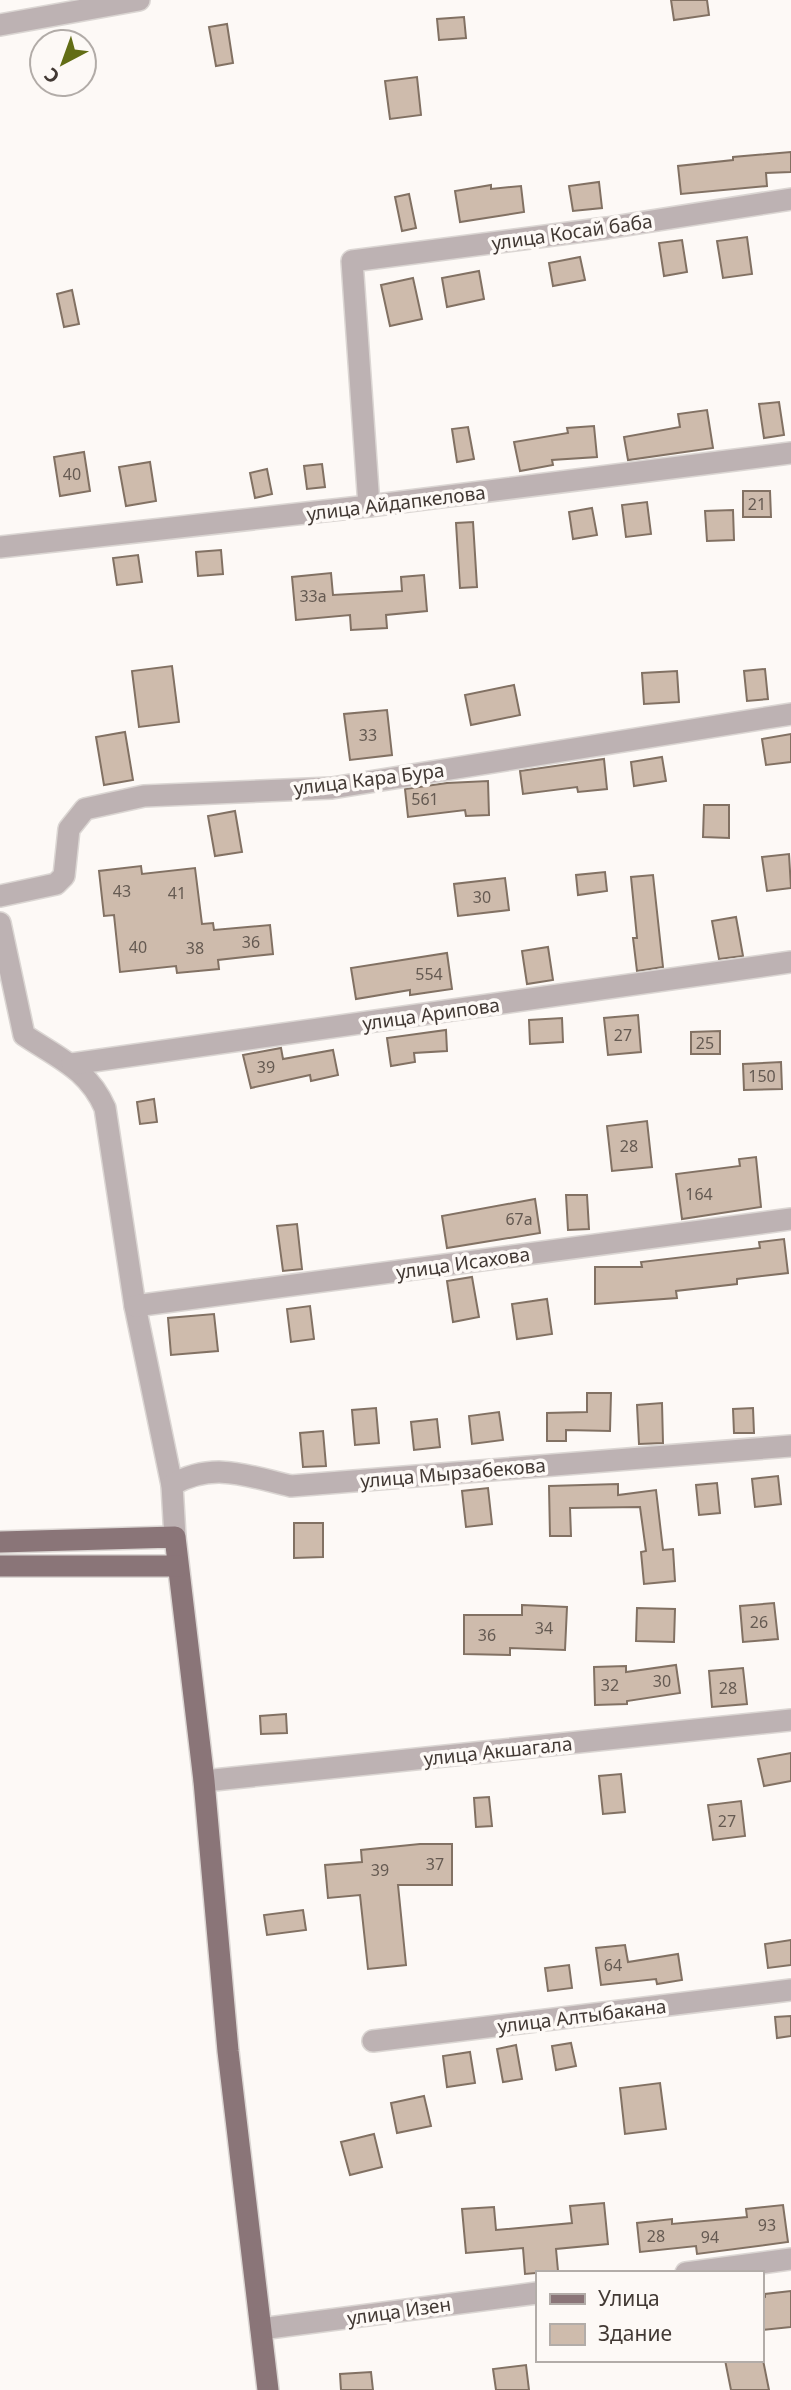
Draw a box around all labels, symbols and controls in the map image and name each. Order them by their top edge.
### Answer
north arrow [28,28,98,98]
text: С [39,62,65,90]
street label: улица Косай баба [490,208,654,256]
house number: 40 [63,463,81,485]
street label: улица Айдапкелова [305,479,487,527]
house number: 21 [748,493,766,515]
house number: 33а [299,585,327,607]
house number: 33 [359,724,377,746]
street label: улица Кара Бура [292,757,446,801]
house number: 561 [411,788,439,810]
house number: 43 [113,880,131,902]
house number: 41 [168,882,186,904]
house number: 30 [473,886,491,908]
house number: 36 [242,931,260,953]
house number: 40 [129,936,147,958]
house number: 38 [186,937,204,959]
house number: 554 [415,963,443,985]
street label: улица Арипова [361,991,501,1037]
house number: 27 [614,1024,632,1046]
house number: 25 [696,1032,714,1054]
house number: 39 [257,1056,275,1078]
house number: 150 [748,1065,776,1087]
house number: 28 [620,1135,638,1157]
house number: 164 [685,1183,713,1205]
house number: 67а [505,1208,533,1230]
street label: улица Исахова [395,1241,531,1285]
street label: улица Мырзабекова [359,1452,547,1494]
house number: 26 [750,1611,768,1633]
house number: 34 [535,1617,553,1639]
house number: 36 [478,1624,496,1646]
house number: 30 [653,1670,671,1692]
house number: 32 [601,1674,619,1696]
house number: 28 [719,1677,737,1699]
street label: улица Акшагала [422,1730,574,1772]
house number: 27 [718,1810,736,1832]
house number: 37 [426,1853,444,1875]
house number: 39 [371,1859,389,1881]
house number: 64 [604,1954,622,1976]
street label: улица Алтыбакана [496,1993,668,2039]
house number: 93 [758,2214,776,2236]
house number: 28 [647,2225,665,2247]
house number: 94 [701,2226,719,2248]
legend [536,2271,763,2362]
text: Улица [598,2284,660,2312]
street label: улица Изен [345,2291,453,2331]
text: Здание [598,2319,672,2347]

